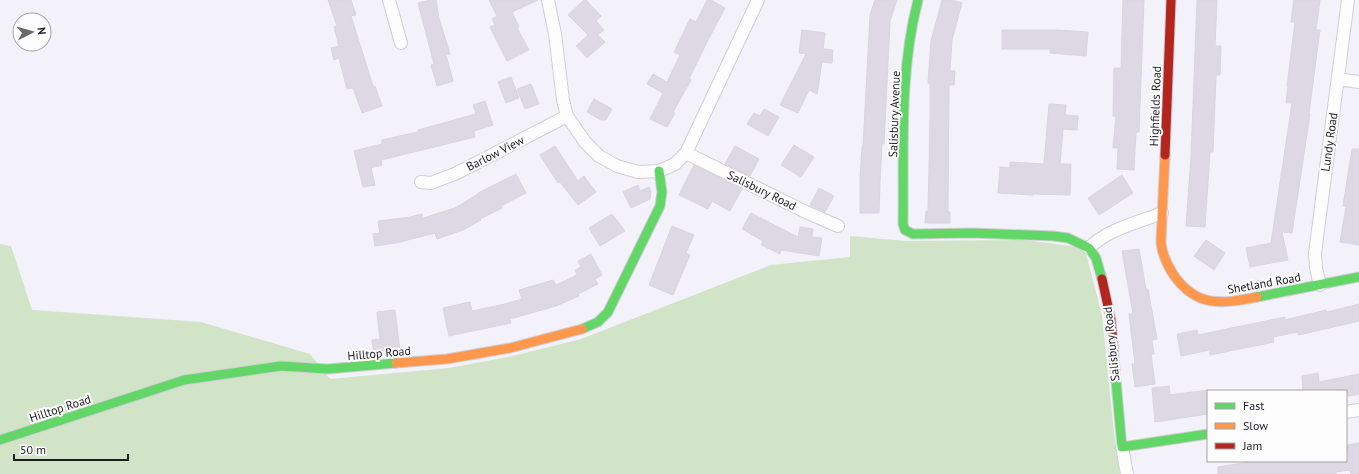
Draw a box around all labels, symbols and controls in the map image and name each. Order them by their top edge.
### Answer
north arrow [12,12,52,52]
text: N [35,27,49,35]
street label: Highfields Road [1146,66,1164,146]
street label: Salisbury Avenue [885,70,903,158]
street label: Lundy Road [1317,112,1341,172]
street label: Barlow View [464,132,527,174]
street label: Salisbury Road [725,167,799,213]
street label: Shetland Road [1226,269,1302,297]
street label: Salisbury Road [1100,306,1122,382]
street label: Hilltop Road [347,343,411,363]
legend [1207,390,1347,462]
street label: Hilltop Road [27,391,93,425]
text: Fast [1243,398,1264,413]
text: Slow [1243,418,1268,433]
scale bar [14,436,128,462]
text: Jam [1242,438,1262,453]
text: 50 m [20,442,46,457]

